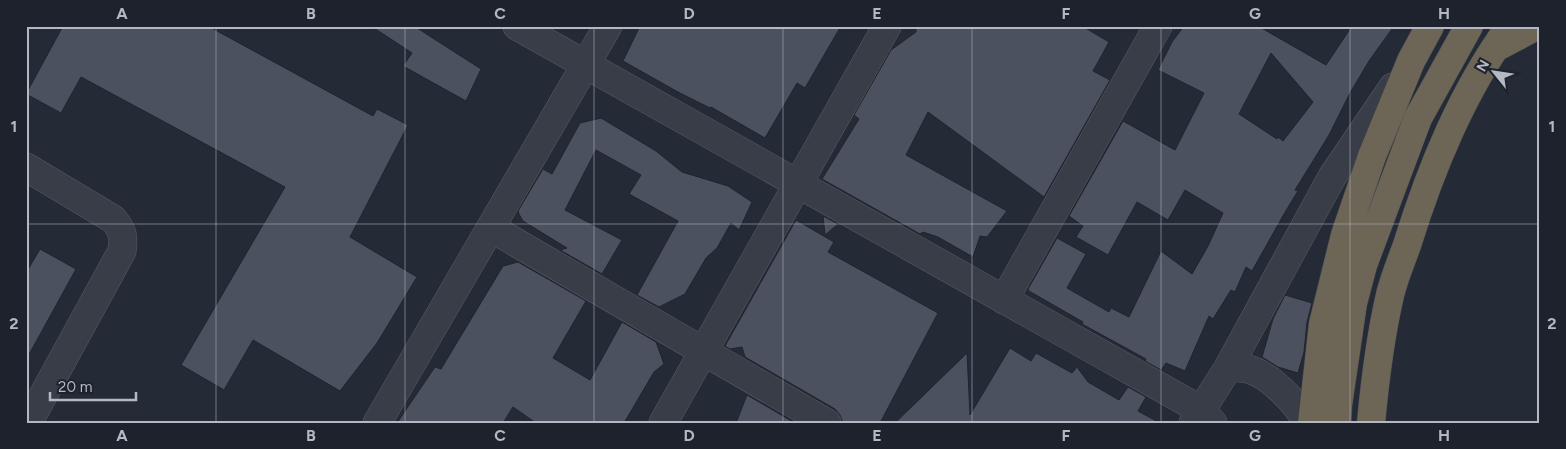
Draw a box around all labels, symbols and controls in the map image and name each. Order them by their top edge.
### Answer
text: A [116,4,128,23]
text: B [306,4,316,23]
text: C [494,4,506,23]
text: D [683,4,695,23]
text: E [872,4,882,23]
text: F [1062,4,1071,23]
text: G [1249,4,1261,23]
text: H [1438,4,1450,23]
north arrow [1468,48,1518,98]
text: N [1473,57,1493,75]
text: 1 [11,117,17,136]
text: 1 [1549,117,1555,136]
text: 2 [9,314,19,333]
text: 2 [1547,314,1557,333]
scale bar [50,369,136,401]
text: 20 m [58,378,92,396]
text: A [116,426,128,445]
text: B [306,426,316,445]
text: C [494,426,506,445]
text: D [683,426,695,445]
text: E [872,426,882,445]
text: F [1062,426,1071,445]
text: G [1249,426,1261,445]
text: H [1438,426,1450,445]

